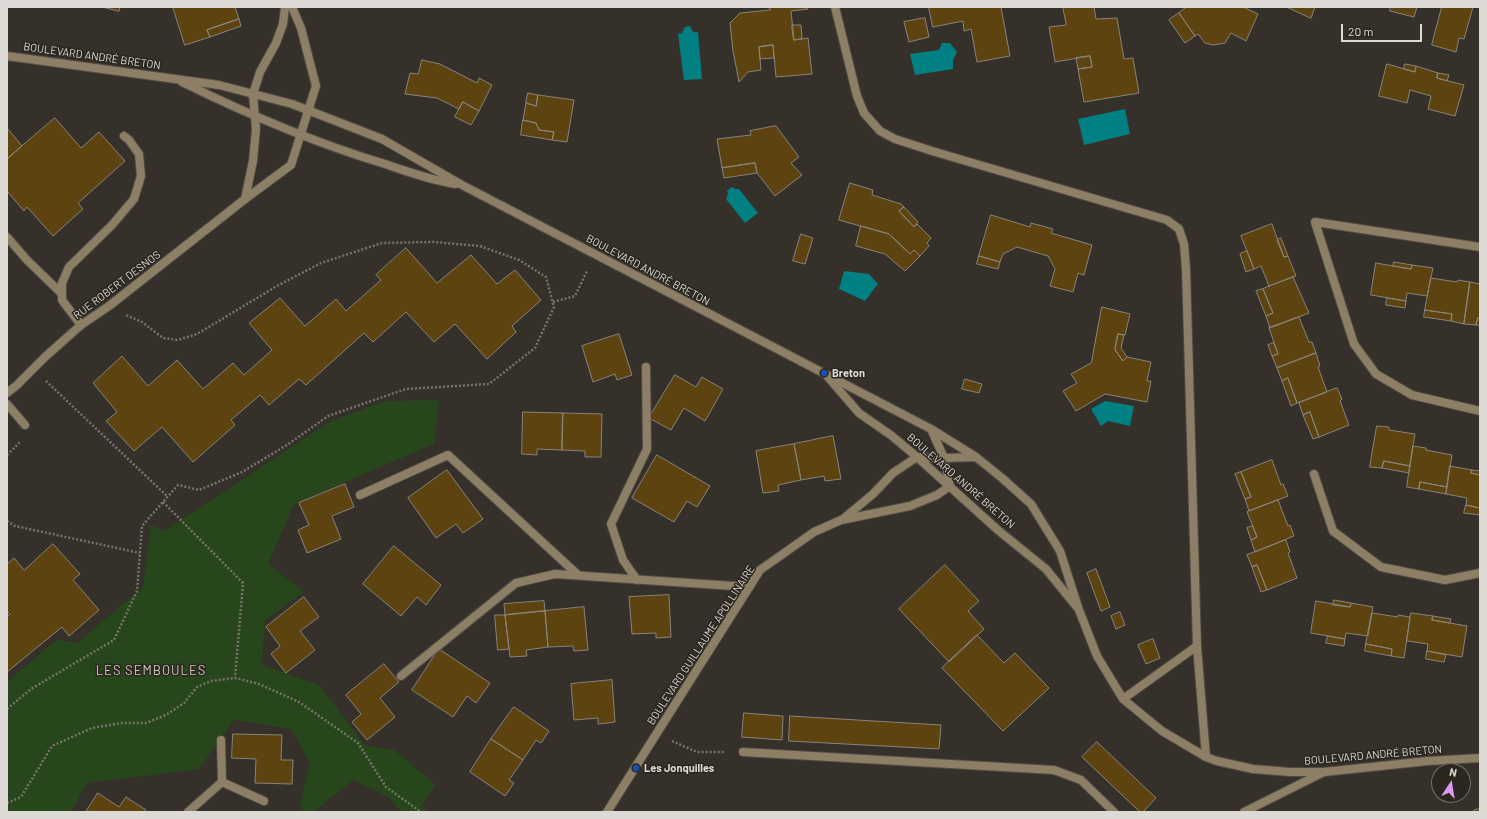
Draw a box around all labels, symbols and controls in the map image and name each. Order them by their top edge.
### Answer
scale bar [1343,16,1424,42]
text: 20 m [1348,24,1374,38]
street label: BOULEVARD ANDRÉ BRETON [23,40,161,72]
street label: BOULEVARD ANDRÉ BRETON [584,232,712,308]
street label: RUE ROBERT DESNOS [71,248,163,322]
place label: Breton [832,366,865,380]
marker: Breton [819,368,829,378]
street label: BOULEVARD ANDRÉ BRETON [904,431,1018,531]
street label: BOULEVARD GUILLAUME APOLLINAIRE [644,563,758,727]
district label: LES SEMBOULES [96,663,206,679]
street label: BOULEVARD ANDRÉ BRETON [1303,742,1443,768]
place label: Les Jonquilles [644,761,714,775]
marker: Les Jonquilles [631,763,641,773]
north arrow [1431,763,1471,803]
text: N [1448,765,1458,779]

